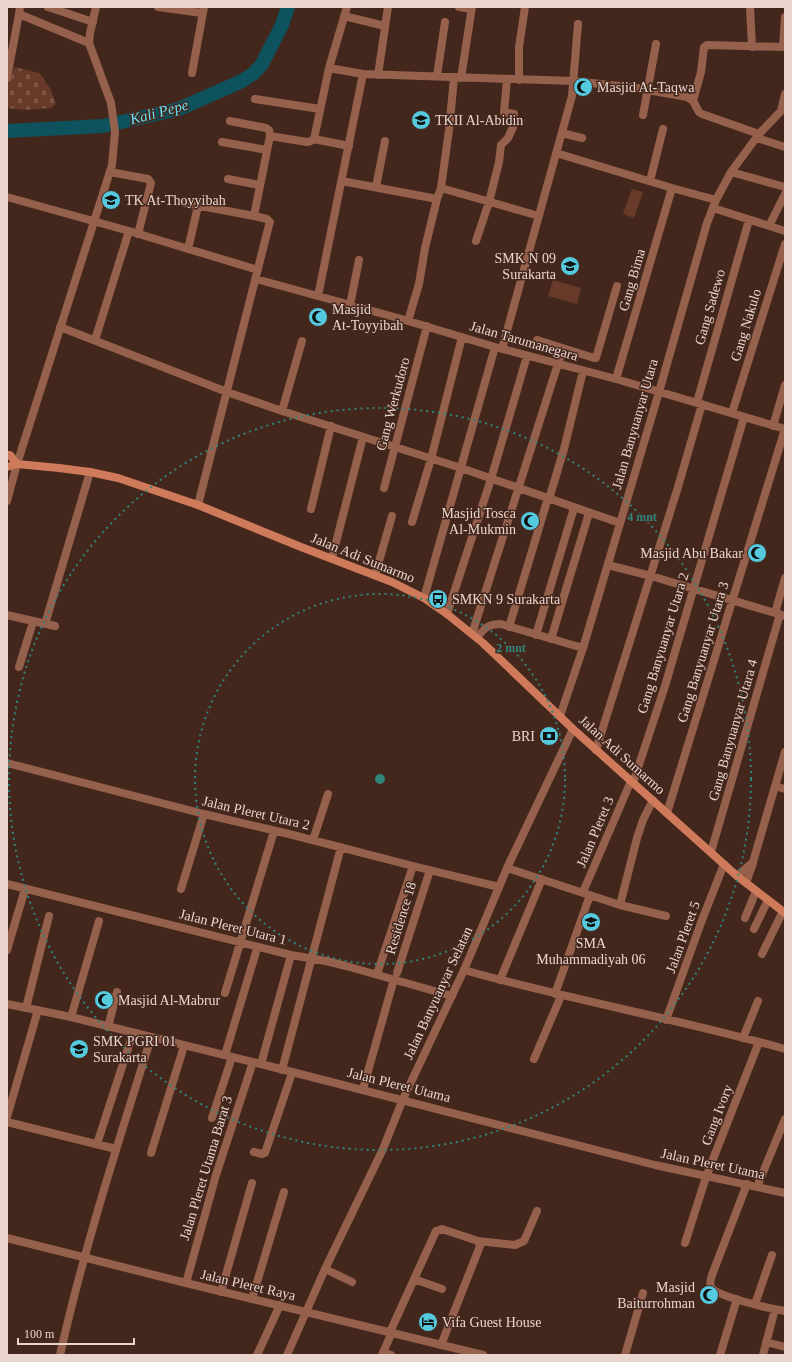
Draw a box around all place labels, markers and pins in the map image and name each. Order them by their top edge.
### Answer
mosque icon: Masjid At-Taqwa [572,76,594,98]
place label: Masjid At-Taqwa [597,80,695,95]
school or university icon: TKII Al-Abidin [410,109,432,131]
place label: TKII Al-Abidin [435,113,523,128]
school or university icon: TK At-Thoyyibah [100,189,122,211]
place label: TK At-Thoyyibah [125,193,226,208]
place label: SMK N 09 Surakarta [495,251,557,282]
school or university icon: SMK N 09 Surakarta [559,255,581,277]
place label: Masjid At-Toyyibah [332,302,403,333]
mosque icon: Masjid At-Toyyibah [307,306,329,328]
place label: Masjid Tosca Al-Mukmin [441,506,517,537]
mosque icon: Masjid Tosca Al-Mukmin [519,510,541,532]
mosque icon: Masjid Abu Bakar [746,542,768,564]
place label: Masjid Abu Bakar [640,546,743,561]
bus stop icon: SMKN 9 Surakarta [427,588,449,610]
place label: SMKN 9 Surakarta [452,592,561,607]
bank icon: BRI [538,725,560,747]
place label: BRI [512,729,535,744]
centre of rings [373,772,387,786]
school or university icon: SMA Muhammadiyah 06 [580,911,602,933]
place label: SMA Muhammadiyah 06 [536,936,646,967]
mosque icon: Masjid Al-Mabrur [93,989,115,1011]
place label: Masjid Al-Mabrur [118,993,221,1008]
place label: SMK PGRI 01 Surakarta [93,1034,176,1065]
school or university icon: SMK PGRI 01 Surakarta [68,1038,90,1060]
place label: Masjid Baiturrohman [617,1280,695,1311]
mosque icon: Masjid Baiturrohman [698,1284,720,1306]
hotel icon: Vifa Guest House [417,1311,439,1333]
place label: Vifa Guest House [442,1315,541,1330]

